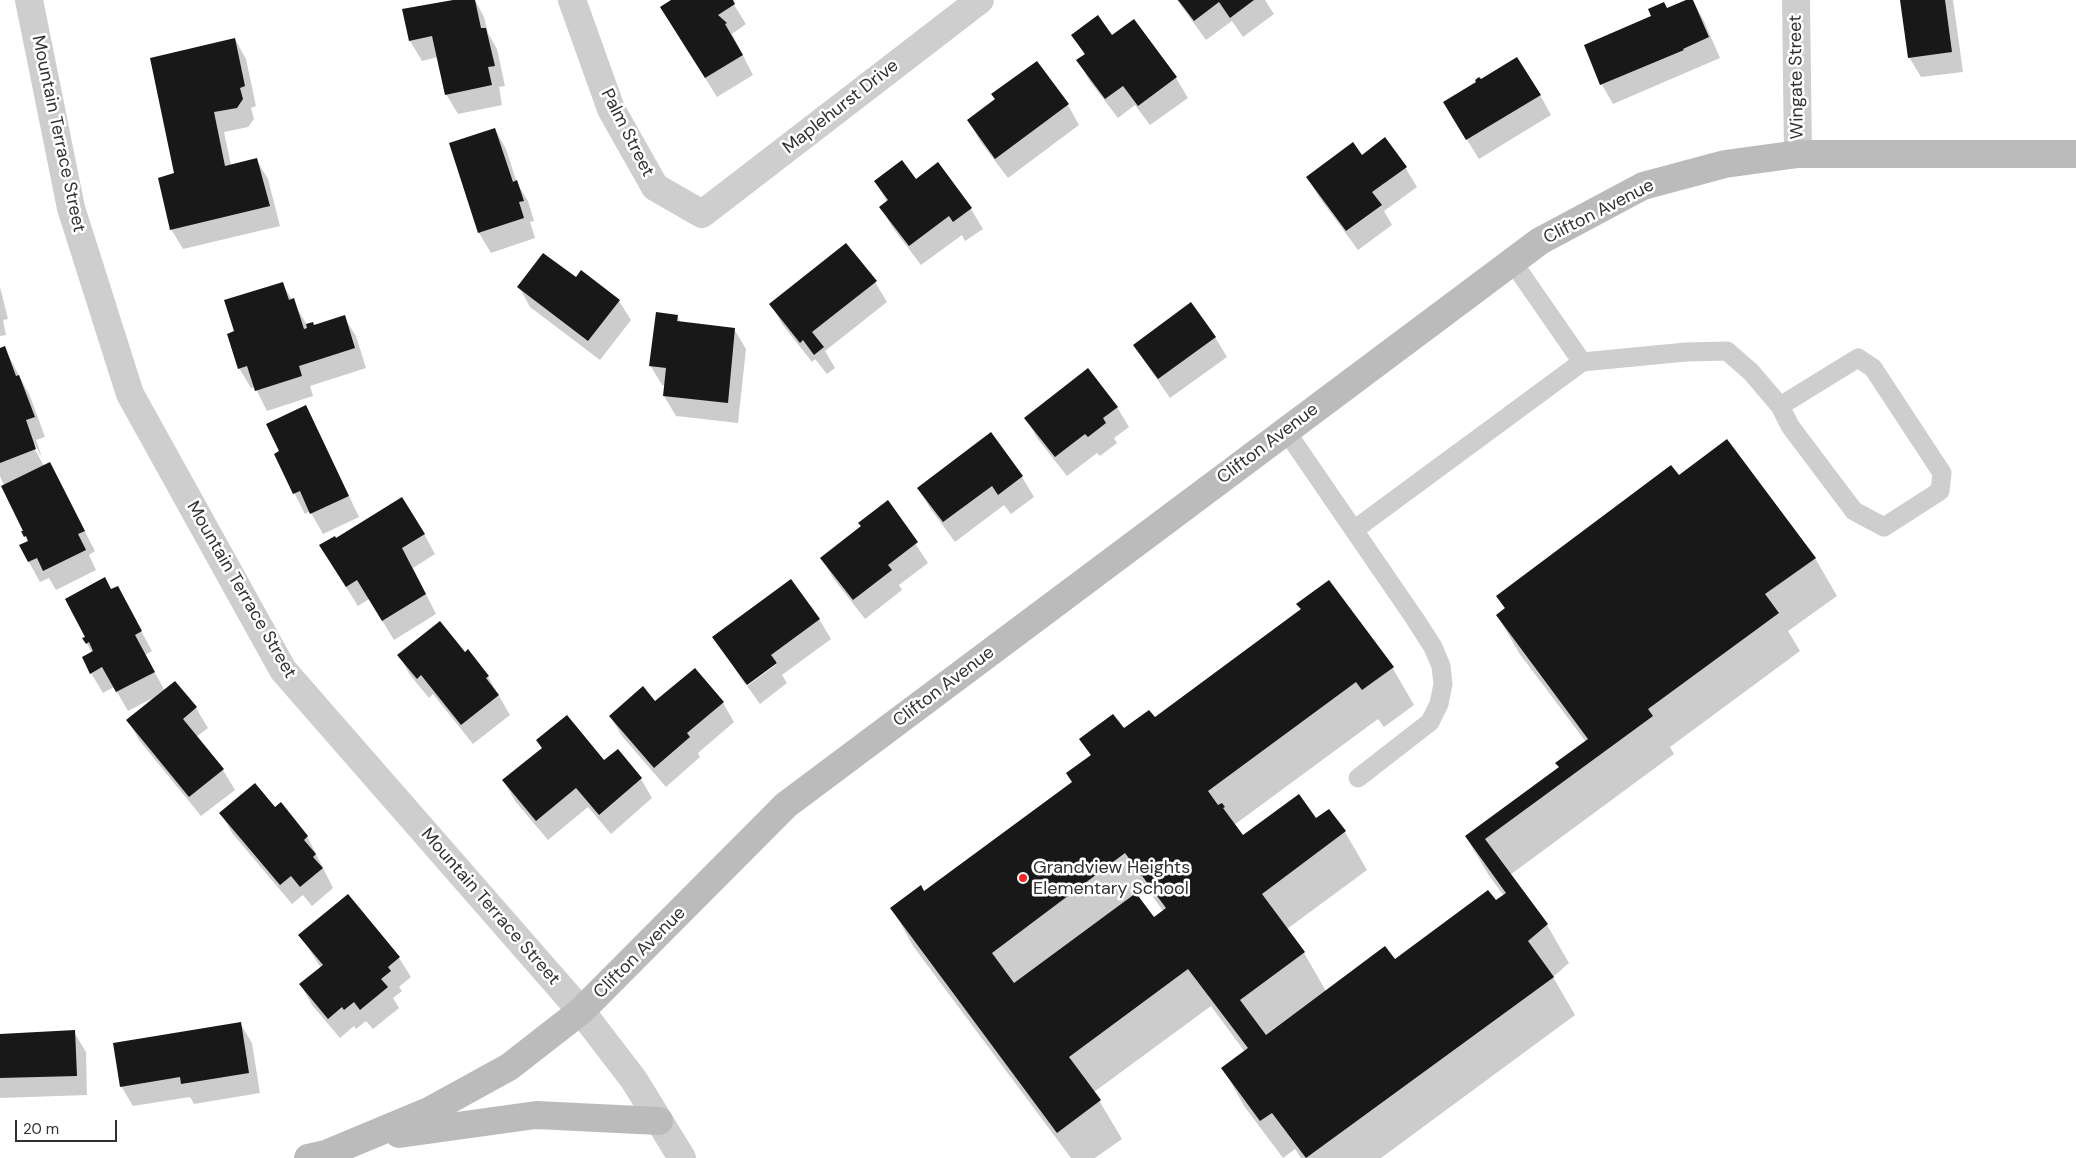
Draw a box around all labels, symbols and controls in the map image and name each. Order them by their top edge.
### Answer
street label: Wingate Street [1785,15,1809,139]
street label: Mountain Terrace Street [27,34,89,234]
street label: Maplehurst Drive [779,55,903,159]
street label: Palm Street [596,85,658,181]
street label: Clifton Avenue [1540,175,1658,249]
street label: Clifton Avenue [1213,399,1323,489]
street label: Mountain Terrace Street [181,498,301,682]
street label: Clifton Avenue [889,642,999,732]
street label: Mountain Terrace Street [416,824,564,990]
place label: Grandview Heights Elementary School [1033,857,1190,900]
marker: Grandview Heights Elementary School [1017,872,1029,884]
street label: Clifton Avenue [590,903,690,1003]
scale bar [18,1110,120,1142]
text: 20 m [23,1119,59,1139]

